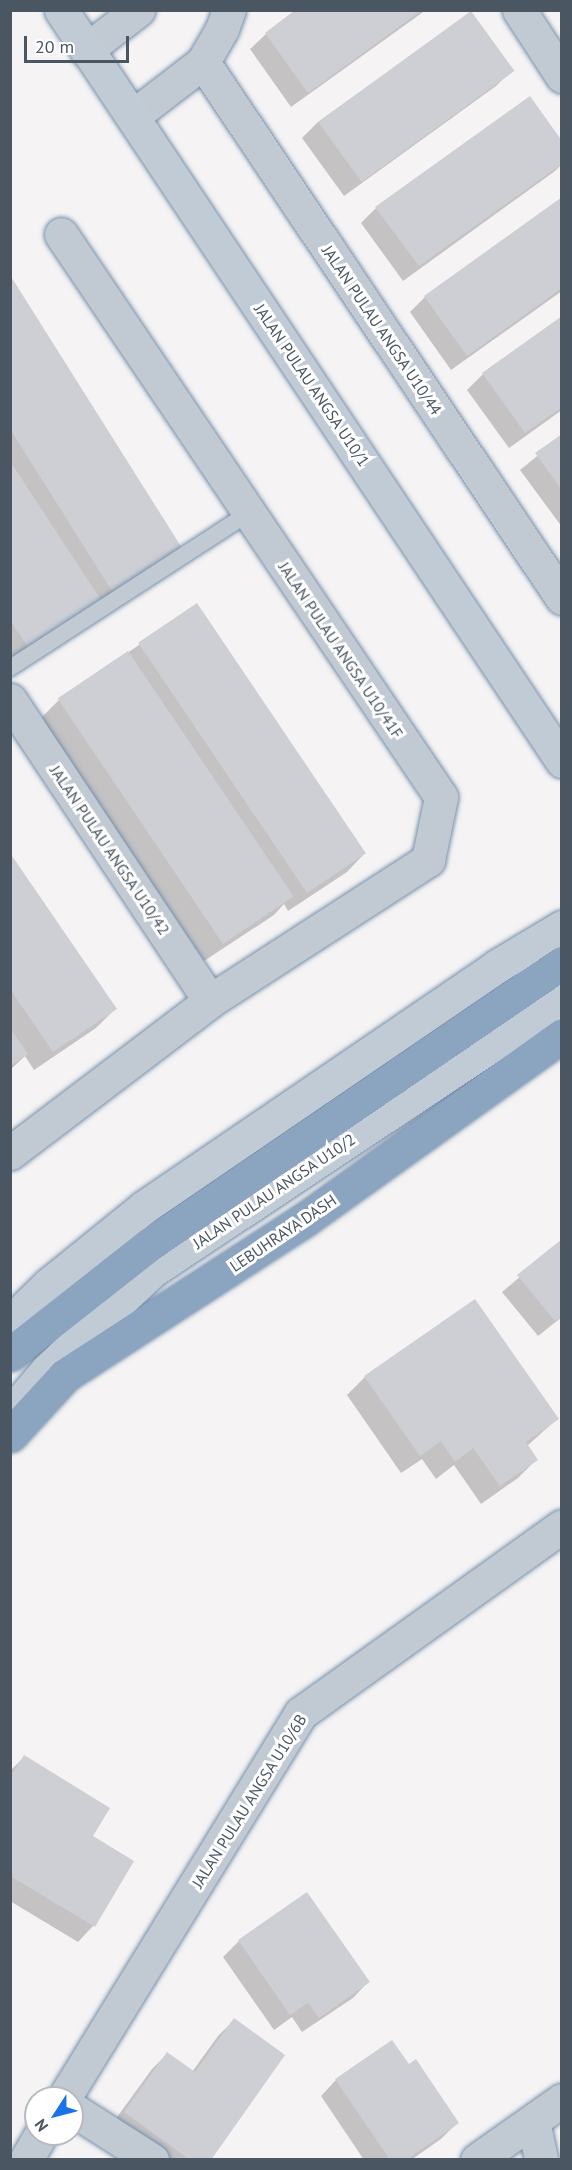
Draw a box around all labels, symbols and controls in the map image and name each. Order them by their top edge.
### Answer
scale bar [27,24,132,62]
text: 20 m [35,35,74,58]
street label: JALAN PULAU ANGSA U10/44 [318,241,446,419]
street label: JALAN PULAU ANGSA U10/1 [250,300,374,470]
street label: JALAN PULAU ANGSA U10/41F [274,558,408,742]
street label: JALAN PULAU ANGSA U10/42 [46,761,174,939]
street label: JALAN PULAU ANGSA U10/2 [189,1129,359,1253]
street label: LEBUHRAYA DASH [226,1190,340,1276]
street label: JALAN PULAU ANGSA U10/6B [187,1710,311,1892]
north arrow [24,2086,84,2146]
text: N [30,2115,52,2136]

